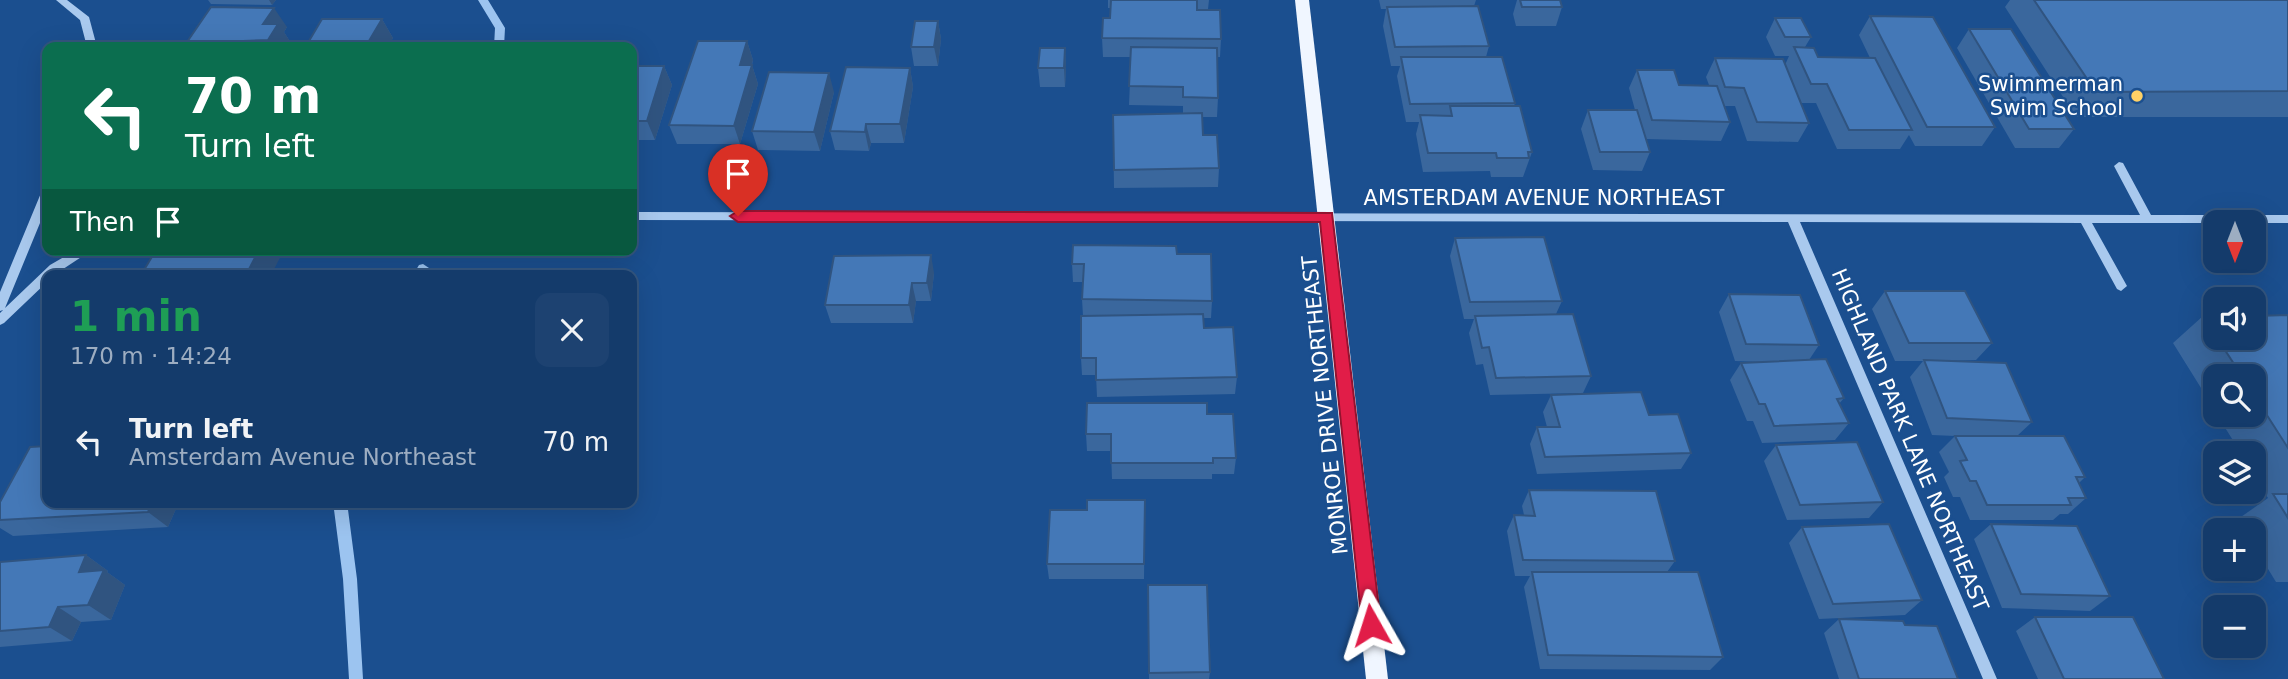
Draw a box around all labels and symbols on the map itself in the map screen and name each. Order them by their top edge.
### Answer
place label: Swimmerman Swim School [1978,72,2123,120]
marker: Swimmerman Swim School [2129,88,2145,104]
pin [708,144,768,216]
street label: AMSTERDAM AVENUE NORTHEAST [1364,186,1725,210]
north arrow [2203,210,2266,273]
street label: MONROE DRIVE NORTHEAST [1297,254,1353,556]
street label: HIGHLAND PARK LANE NORTHEAST [1827,265,1993,615]
position arrow [1334,588,1408,662]

